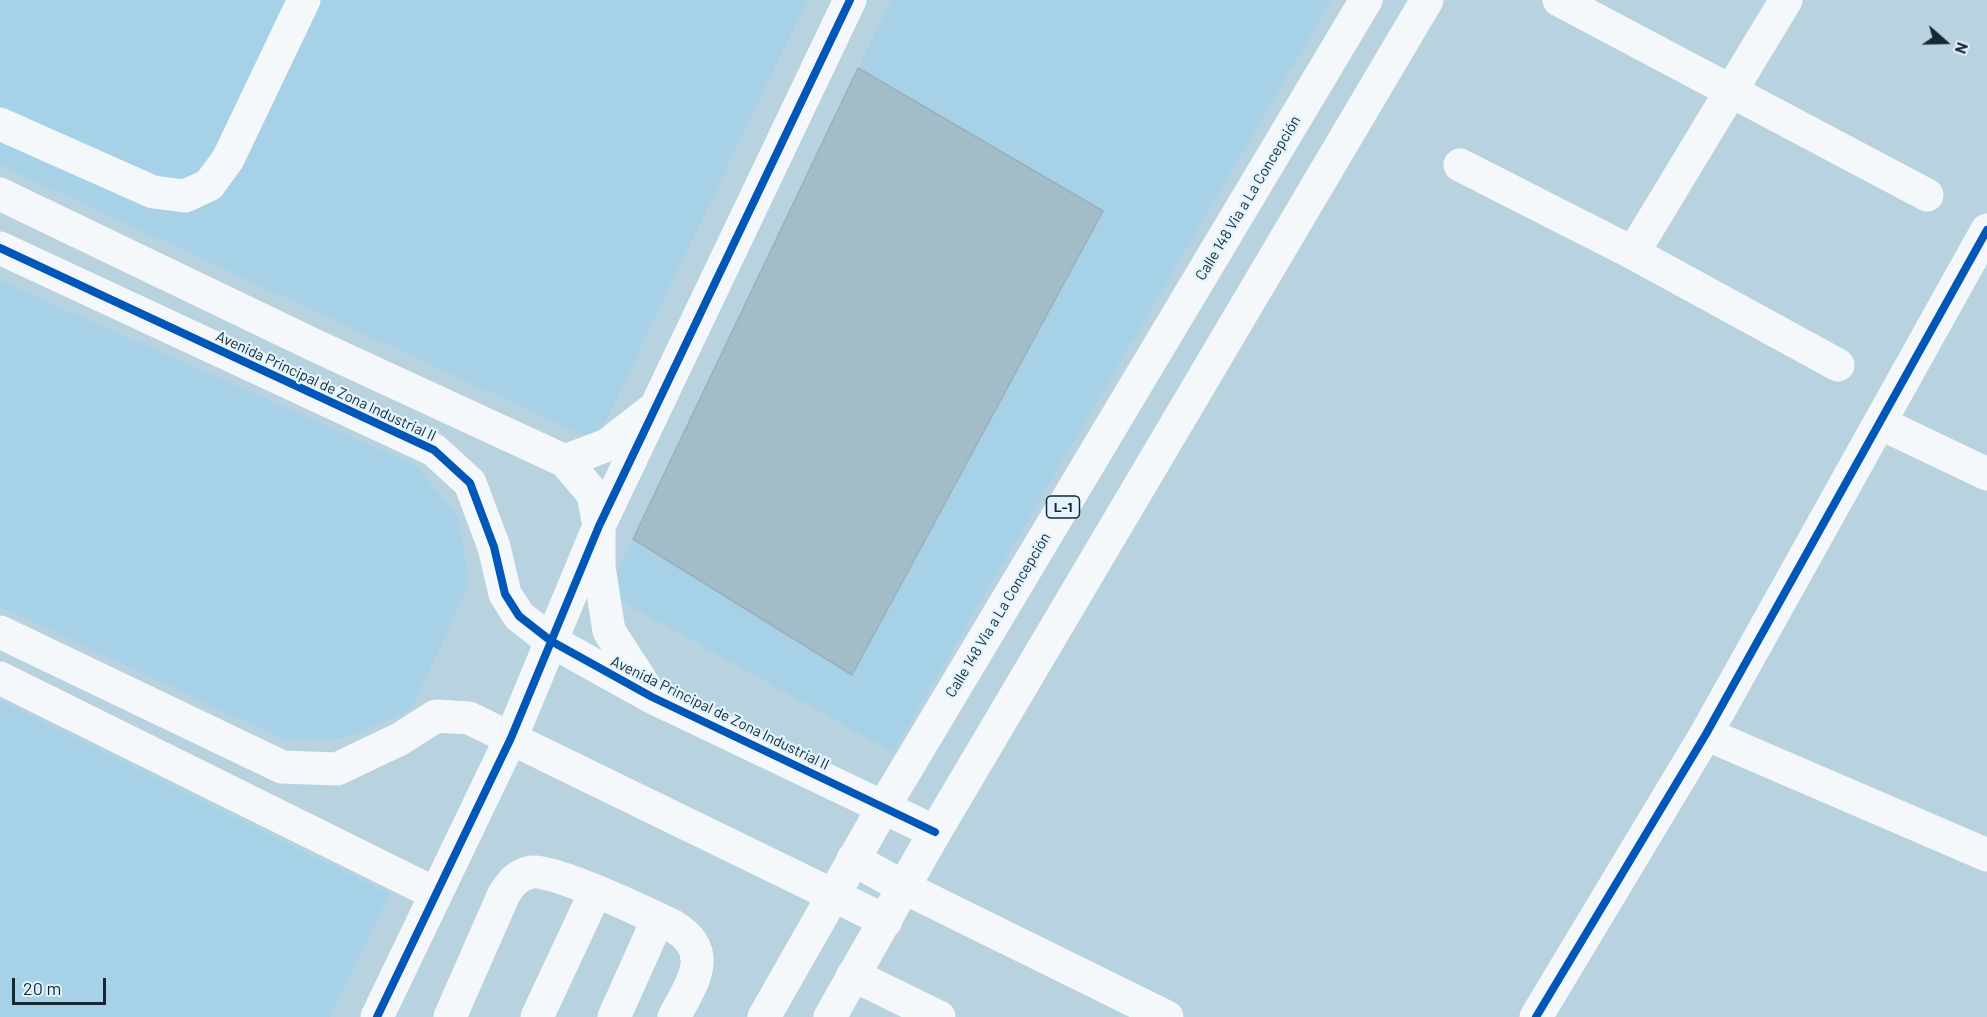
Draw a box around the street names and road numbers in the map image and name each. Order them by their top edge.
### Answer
street label: Calle 148 Via a La Concepción [1192,112,1304,284]
street label: Avenida Principal de Zona Industrial II [213,327,439,445]
road number: L-1 [1046,496,1080,518]
street label: Calle 148 Via a La Concepción [942,529,1054,701]
street label: Avenida Principal de Zona Industrial II [608,652,832,774]

